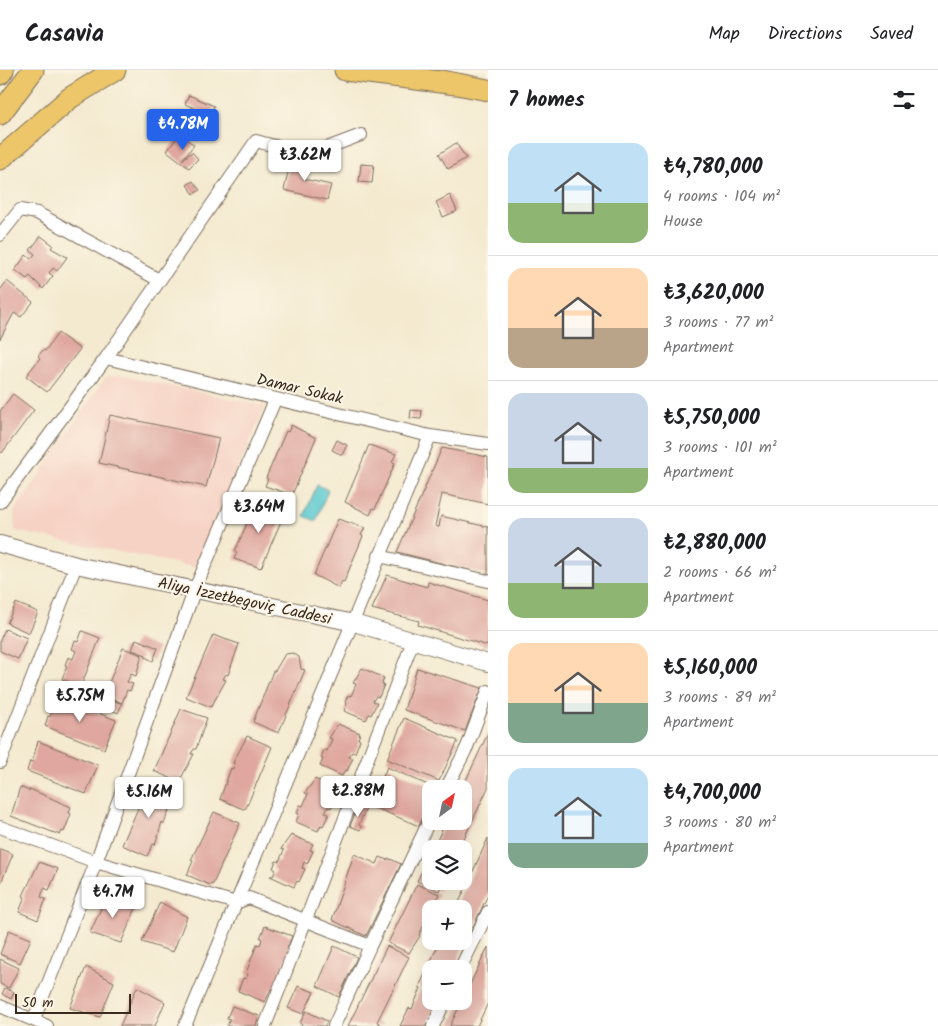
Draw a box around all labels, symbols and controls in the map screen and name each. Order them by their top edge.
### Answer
text: Casavia [25,15,104,54]
text: Map [708,20,740,49]
text: Directions [768,20,842,49]
text: Saved [870,20,913,49]
text: 7 homes [508,84,585,117]
icon: filters [890,86,918,114]
pin: ₺4.78M [142,108,224,151]
text: ₺4.78M [158,112,208,137]
pin: ₺3.62M [264,140,346,182]
text: ₺3.62M [279,143,331,168]
text: ₺4,780,000 [663,151,762,184]
icon: home [548,163,608,223]
text: 4 rooms · 104 m² [663,184,780,209]
text: House [663,209,703,234]
text: ₺3,620,000 [663,277,764,310]
icon: home [548,288,608,348]
text: 3 rooms · 77 m² [663,310,773,335]
text: Apartment [663,335,734,360]
street label: Damar Sokak [254,367,346,412]
text: ₺5,750,000 [663,402,760,435]
icon: home [548,413,608,473]
text: 3 rooms · 101 m² [663,435,777,460]
text: Apartment [663,460,734,485]
pin: ₺3.64M [218,492,300,534]
text: ₺3.64M [234,495,284,520]
text: ₺2,880,000 [663,527,766,560]
icon: home [548,538,608,598]
text: 2 rooms · 66 m² [663,560,777,585]
street label: Aliya İzzetbegoviç Caddesi [156,571,335,632]
text: Apartment [663,585,734,610]
text: ₺5,160,000 [663,652,757,685]
icon: home [548,663,608,723]
pin: ₺5.75M [39,680,121,723]
text: ₺5.75M [56,684,104,709]
text: 3 rooms · 89 m² [663,685,776,710]
text: Apartment [663,710,734,735]
pin: ₺5.16M [108,776,190,819]
pin: ₺2.88M [317,776,399,818]
text: ₺4,700,000 [663,777,761,810]
text: ₺2.88M [332,779,384,804]
text: ₺5.16M [126,780,172,805]
north arrow [422,780,472,830]
map controls [422,780,472,1010]
icon: home [548,788,608,848]
text: 3 rooms · 80 m² [663,810,776,835]
text: Apartment [663,835,734,860]
button: layers [422,840,472,890]
pin: ₺4.7M [78,876,148,919]
text: ₺4.7M [93,880,134,905]
button: + [422,900,472,950]
button: − [422,960,472,1010]
scale bar [15,991,131,1014]
text: 50 m [22,992,53,1014]

